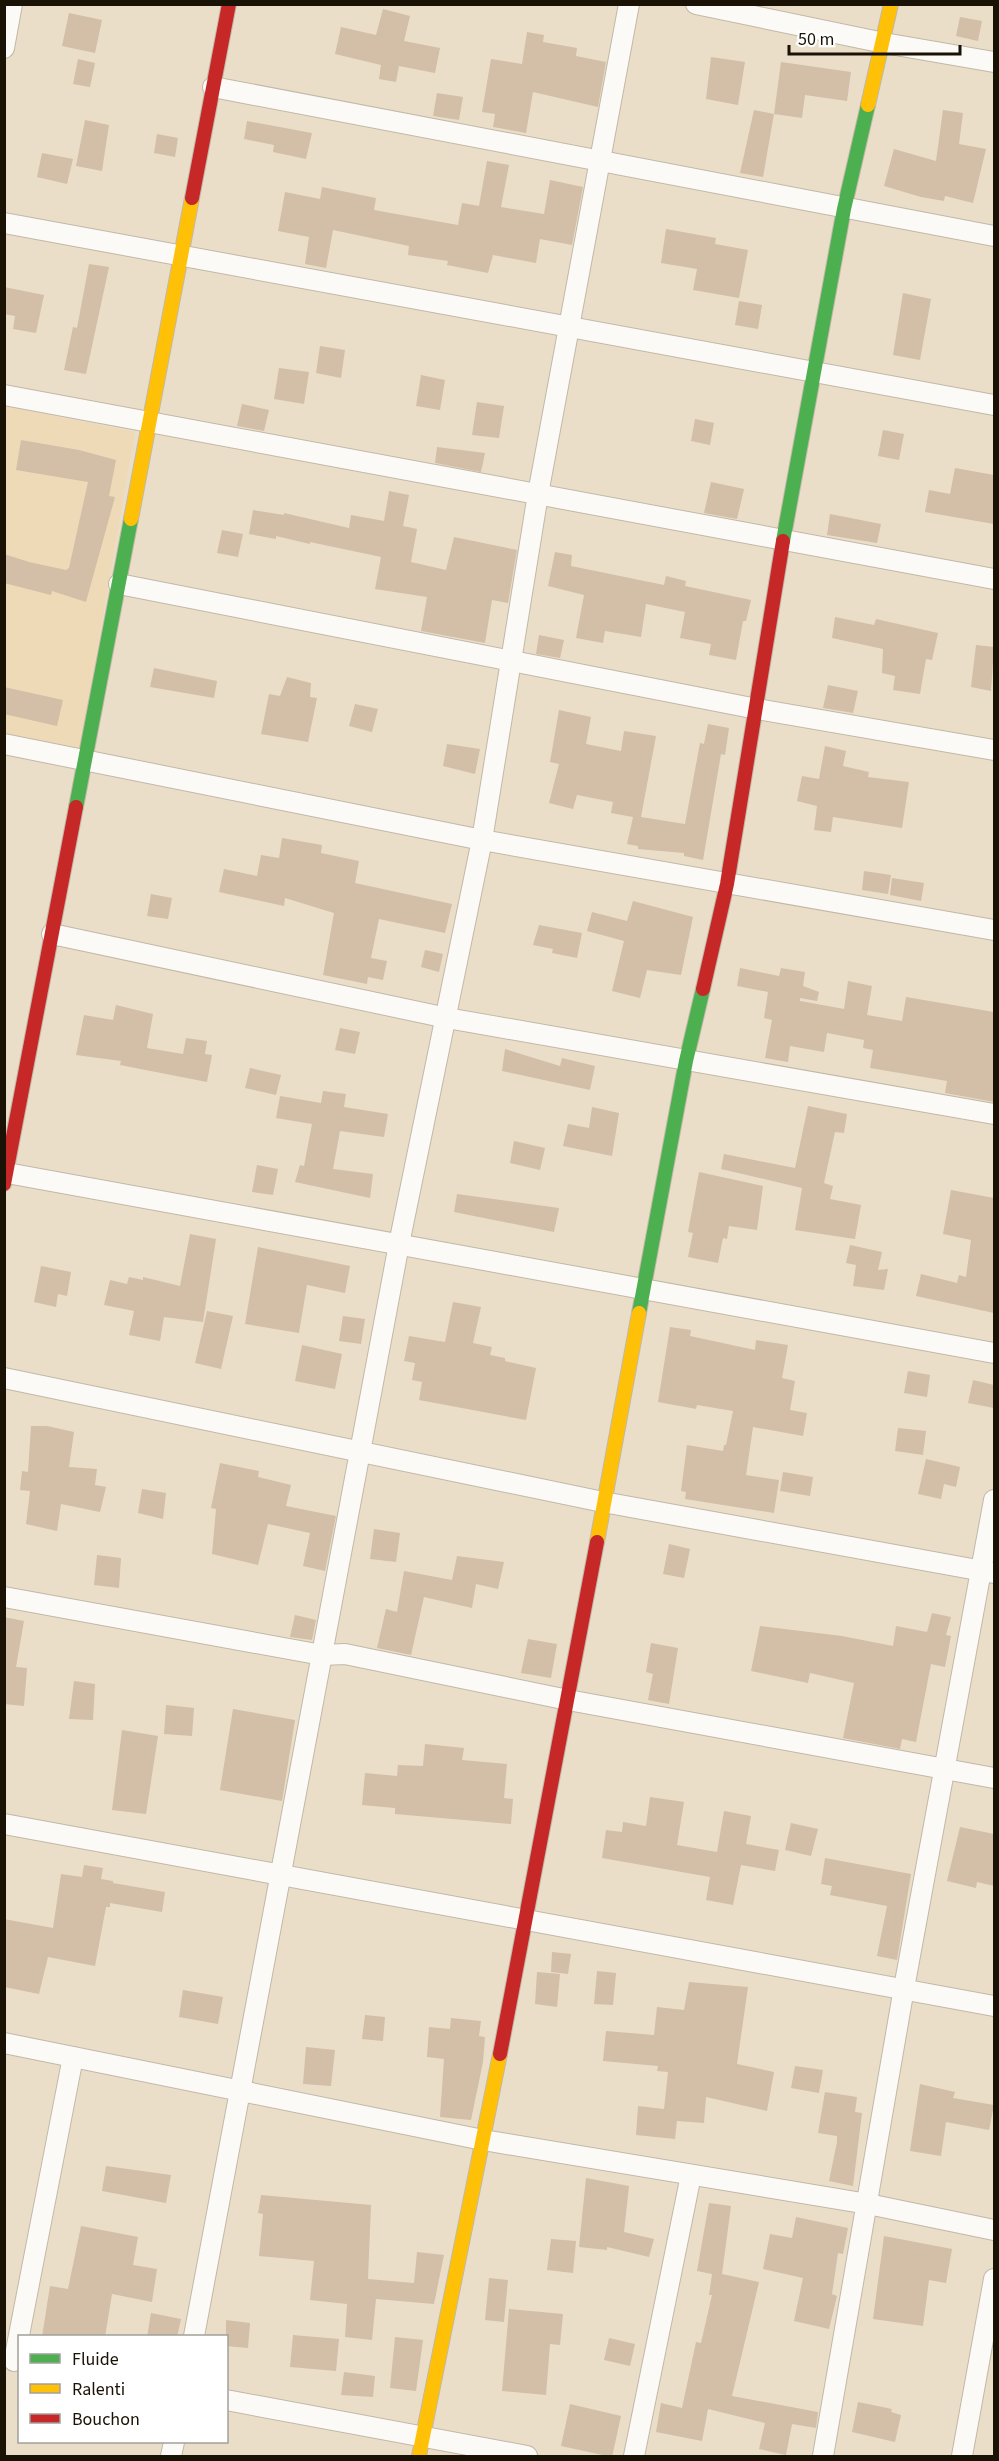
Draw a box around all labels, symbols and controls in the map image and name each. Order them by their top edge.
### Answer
scale bar [789,18,960,56]
text: 50 m [798,27,834,52]
legend [18,2335,228,2443]
text: Fluide [72,2347,119,2372]
text: Ralenti [72,2377,125,2402]
text: Bouchon [72,2407,140,2432]

